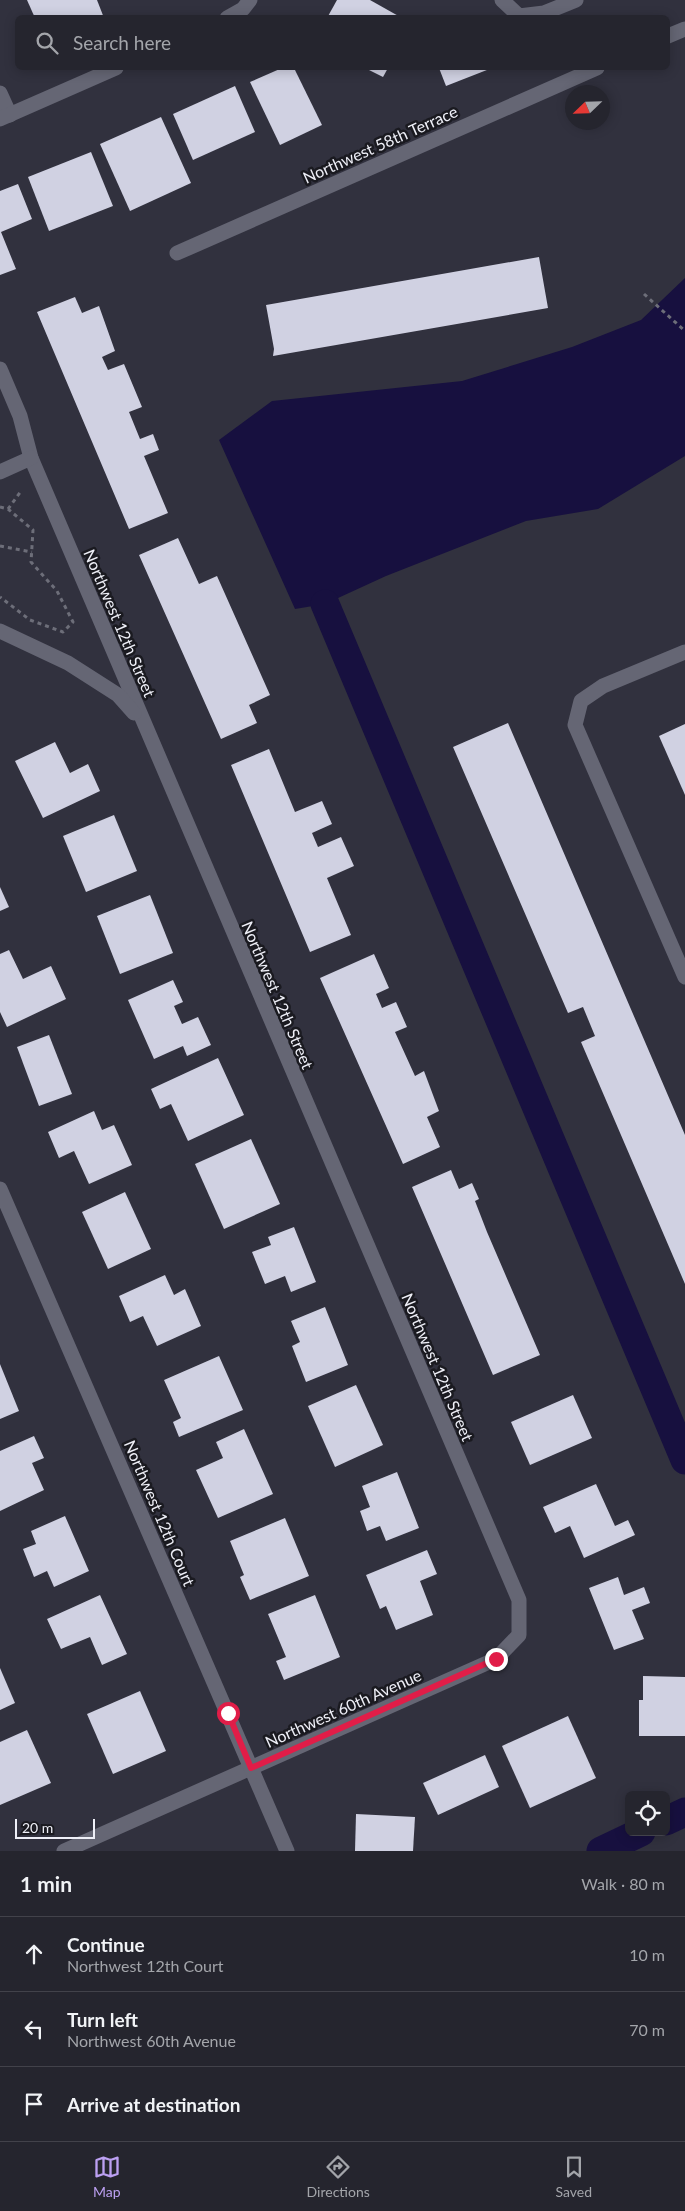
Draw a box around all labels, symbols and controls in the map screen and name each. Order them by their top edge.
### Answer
search box [15,15,670,70]
icon: search [33,29,61,57]
text: Search here [73,31,171,54]
north arrow [565,85,610,130]
street label: Northwest 58th Terrace [300,101,460,187]
street label: Northwest 12th Street [80,546,160,700]
street label: Northwest 12th Street [238,918,318,1072]
street label: Northwest 12th Street [398,1290,478,1444]
street label: Northwest 12th Court [121,1437,199,1589]
route end [485,1648,508,1671]
street label: Northwest 60th Avenue [262,1665,424,1751]
route start [217,1702,240,1725]
map controls [625,1791,670,1836]
button: locate [625,1791,670,1836]
scale bar [15,1816,95,1839]
text: 20 m [22,1819,53,1836]
text: 1 min [20,1871,72,1896]
text: Walk · 80 m [581,1874,665,1893]
text: Continue [67,1933,145,1956]
icon: ahead [20,1940,48,1968]
text: 10 m [629,1945,665,1964]
text: Northwest 12th Court [67,1956,224,1975]
text: Turn left [67,2008,138,2031]
icon: left [20,2015,48,2043]
text: 70 m [629,2020,665,2039]
text: Northwest 60th Avenue [67,2031,236,2050]
icon: arrive [20,2090,48,2118]
text: Arrive at destination [67,2093,240,2116]
tab: Map [93,2153,121,2200]
tab: Directions [307,2153,370,2200]
tab: Saved [556,2153,592,2200]

